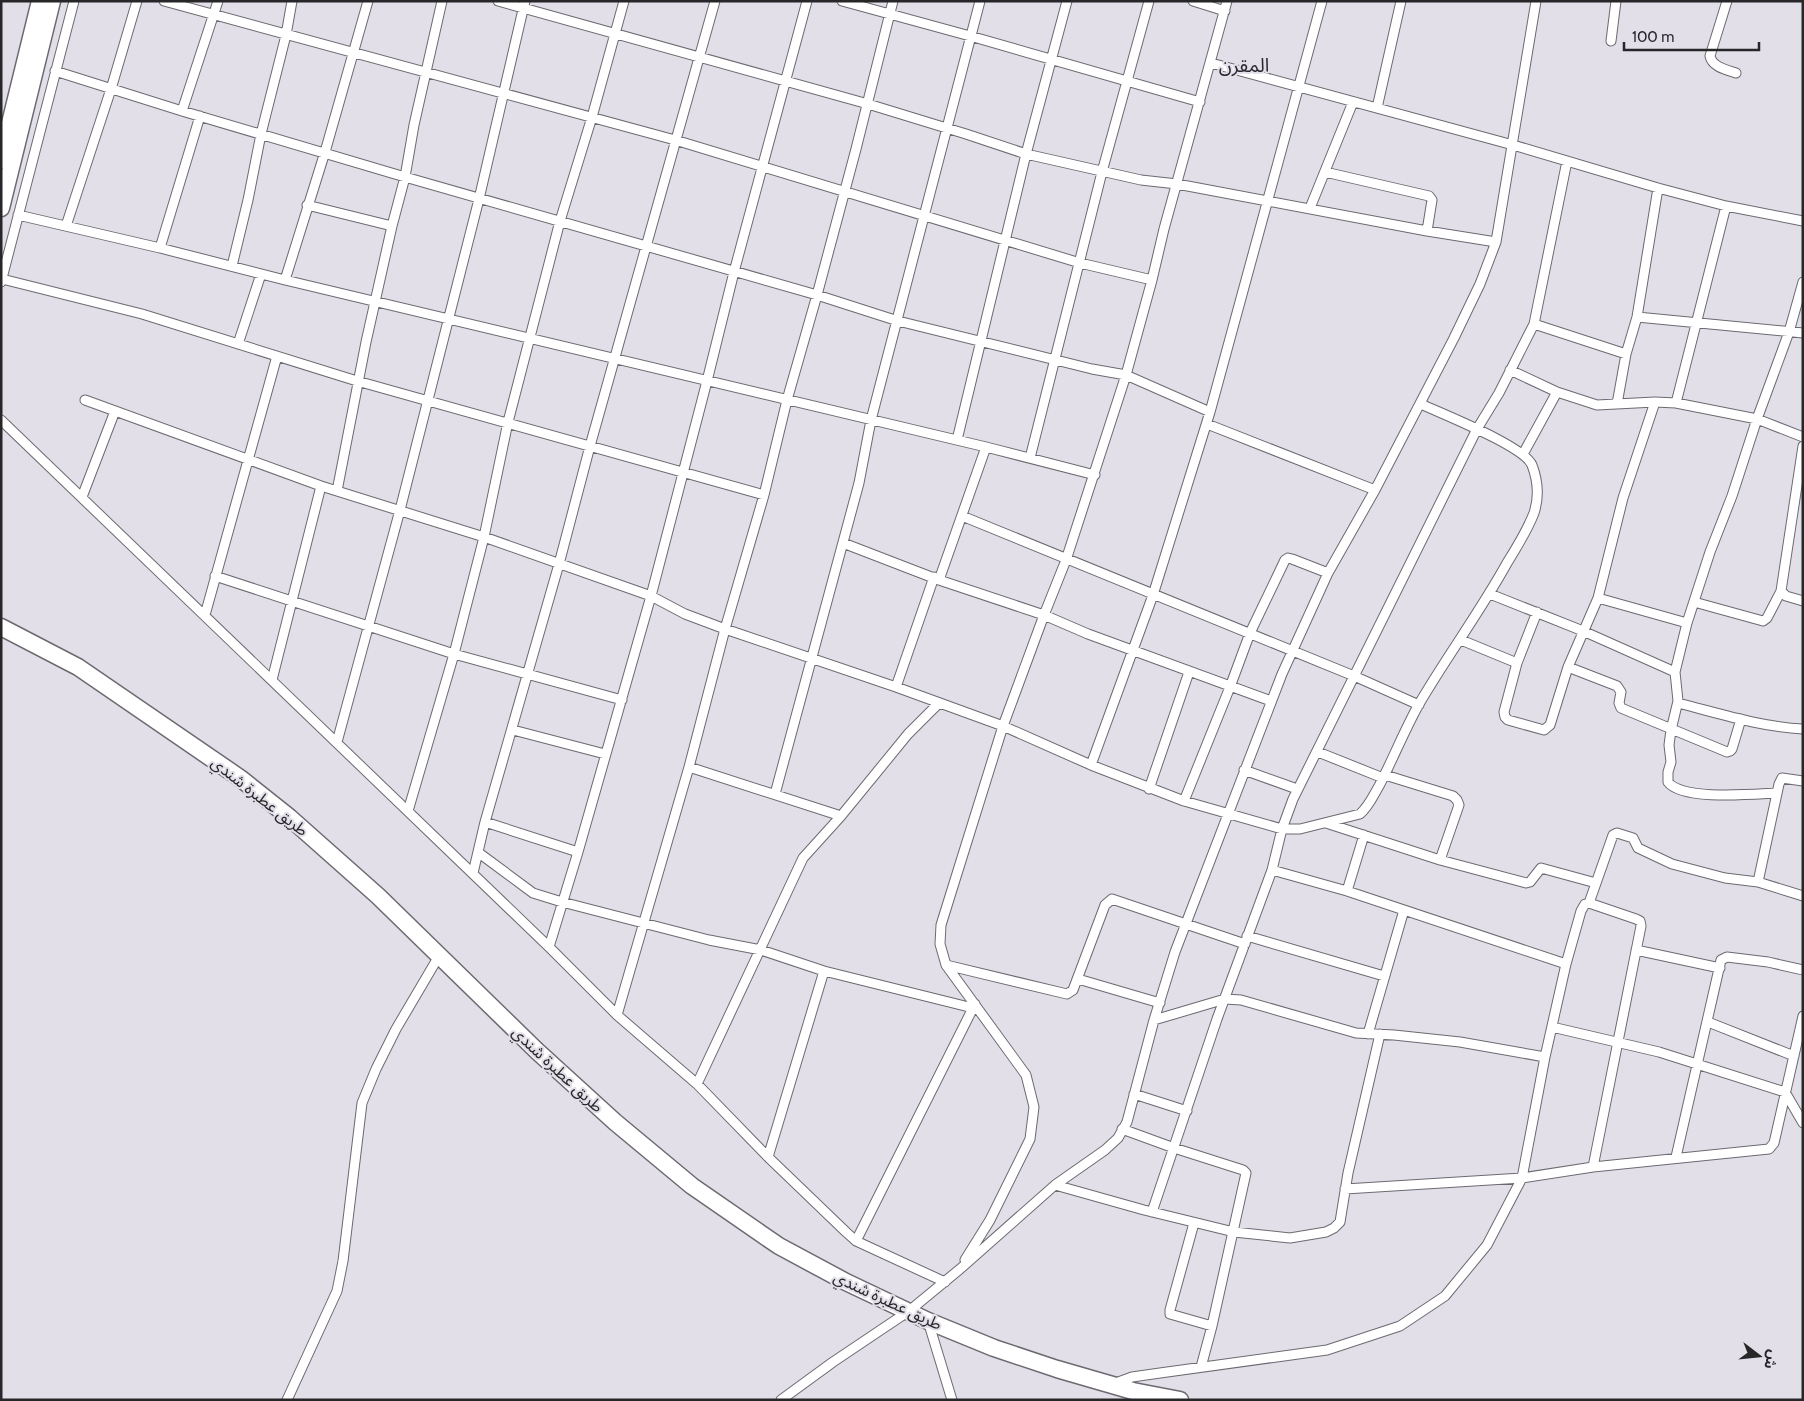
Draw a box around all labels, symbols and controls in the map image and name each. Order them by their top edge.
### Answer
scale bar [1624,20,1759,52]
text: 100 m [1632,28,1674,46]
district label: المقرن [1219,54,1269,77]
street label: طريق عطبرة شندي [206,753,312,842]
street label: طريق عطبرة شندي [506,1022,607,1118]
street label: طريق عطبرة شندي [829,1267,945,1336]
north arrow [1734,1331,1784,1381]
text: ش [1760,1348,1783,1371]

